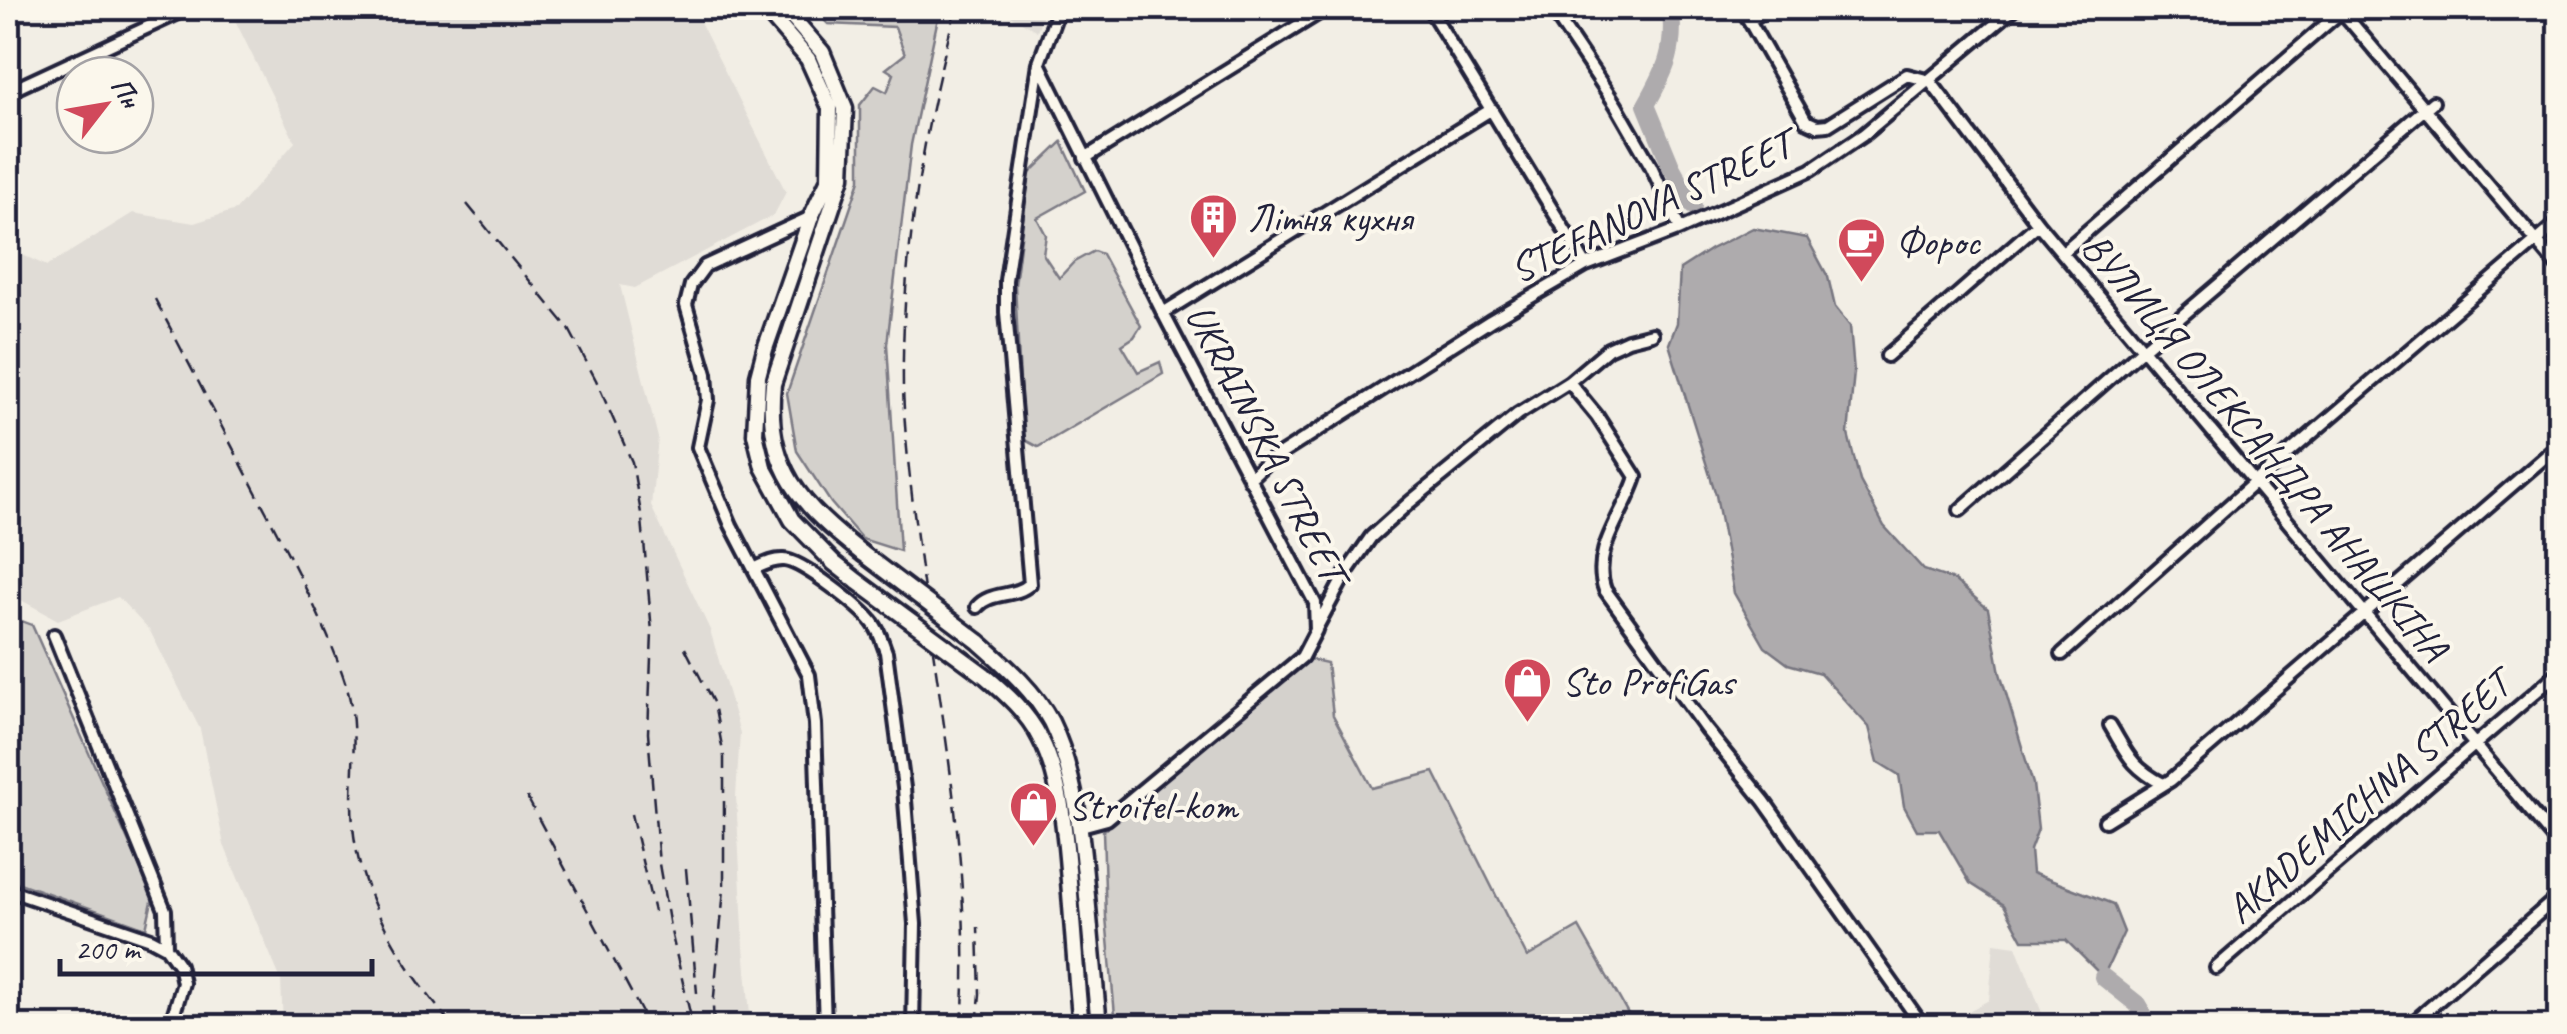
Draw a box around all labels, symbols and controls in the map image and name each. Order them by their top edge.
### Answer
north arrow [55,55,155,155]
text: Пн [103,71,149,115]
street label: STEFANOVA STREET [1502,116,1809,294]
building icon: Літня кухня [1187,192,1239,260]
place label: Літня кухня [1248,193,1415,243]
cafe icon: Форос [1835,216,1887,284]
place label: Форос [1896,217,1981,267]
street label: ВУЛИЦЯ ОЛЕКСАНДРА АНАШКІНА [2071,223,2460,673]
street label: UKRAINSKA STREET [1174,296,1362,599]
street label: AKADEMICHNA STREET [2216,655,2526,934]
shop icon: Sto ProfiGas [1501,656,1553,724]
place label: Sto ProfiGas [1562,657,1738,707]
shop icon: Stroitel-kom [1007,780,1059,848]
place label: Stroitel-kom [1068,781,1240,831]
scale bar [60,914,372,976]
text: 200 m [75,930,142,968]

